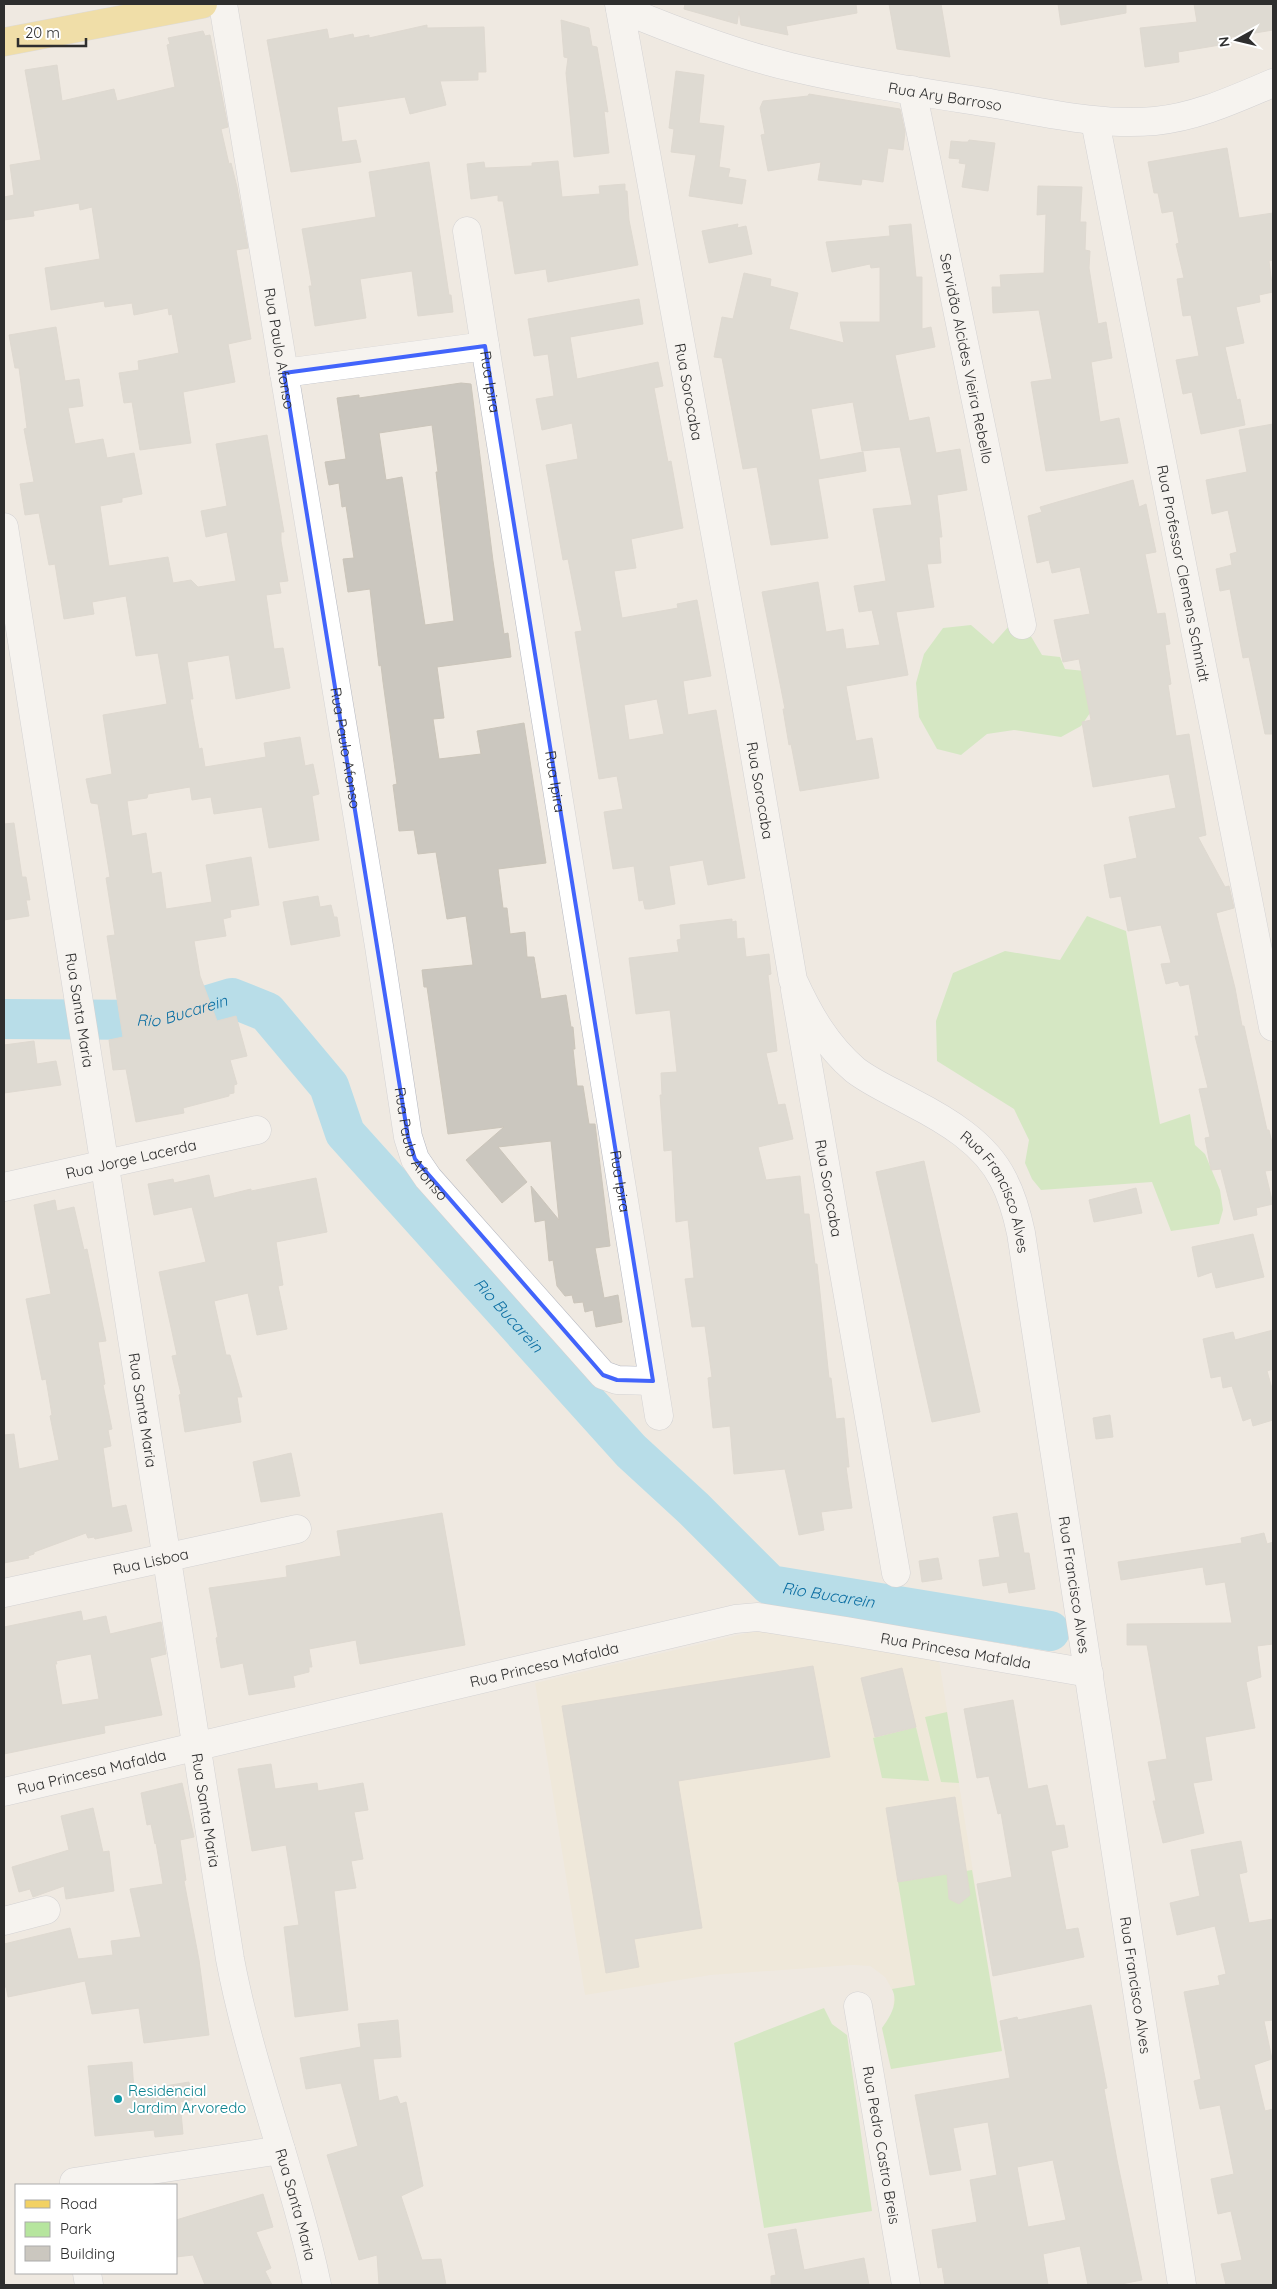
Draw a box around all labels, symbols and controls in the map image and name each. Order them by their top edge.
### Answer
scale bar [18,15,85,47]
north arrow [1212,15,1262,65]
text: 20 m [25,23,60,42]
text: N [1214,35,1234,48]
street label: Rua Ary Barroso [887,77,1004,115]
street label: Servidão Alcides Vieira Rebello [936,252,998,465]
street label: Rua Paulo Afonso [261,286,299,410]
street label: Rua Sorocaba [671,341,707,442]
street label: Rua Ipira [476,349,505,414]
street label: Rua Professor Clemens Schmidt [1153,463,1214,684]
street label: Rua Paulo Afonso [327,686,366,810]
street label: Rua Sorocaba [743,740,778,841]
street label: Rua Ipira [541,749,570,814]
street label: Rua Santa Maria [62,951,99,1069]
water label: Rio Bucarein [136,990,230,1030]
street label: Rua Paulo Afonso [391,1086,453,1204]
street label: Rua Francisco Alves [957,1126,1033,1254]
street label: Rua Jorge Lacerda [64,1134,198,1182]
street label: Rua Sorocaba [812,1138,847,1238]
street label: Rua Ipira [606,1149,635,1214]
water label: Rio Bucarein [470,1274,548,1357]
street label: Rua Santa Maria [125,1351,162,1469]
street label: Rua Francisco Alves [1055,1515,1095,1655]
street label: Rua Lisboa [111,1543,190,1579]
water label: Rio Bucarein [781,1577,877,1612]
street label: Rua Princesa Mafalda [879,1628,1033,1672]
street label: Rua Princesa Mafalda [468,1637,620,1691]
street label: Rua Princesa Mafalda [15,1744,168,1798]
street label: Rua Santa Maria [188,1751,225,1869]
street label: Rua Francisco Alves [1116,1915,1156,2055]
street label: Rua Pedro Castro Breis [859,2064,905,2226]
place label: Residencial Jardim Arvoredo [128,2081,246,2117]
marker: Residencial Jardim Arvoredo [112,2093,124,2105]
street label: Rua Santa Maria [272,2146,321,2262]
legend [15,2184,178,2274]
text: Road [60,2194,97,2213]
text: Park [60,2219,92,2238]
text: Building [60,2244,115,2263]

